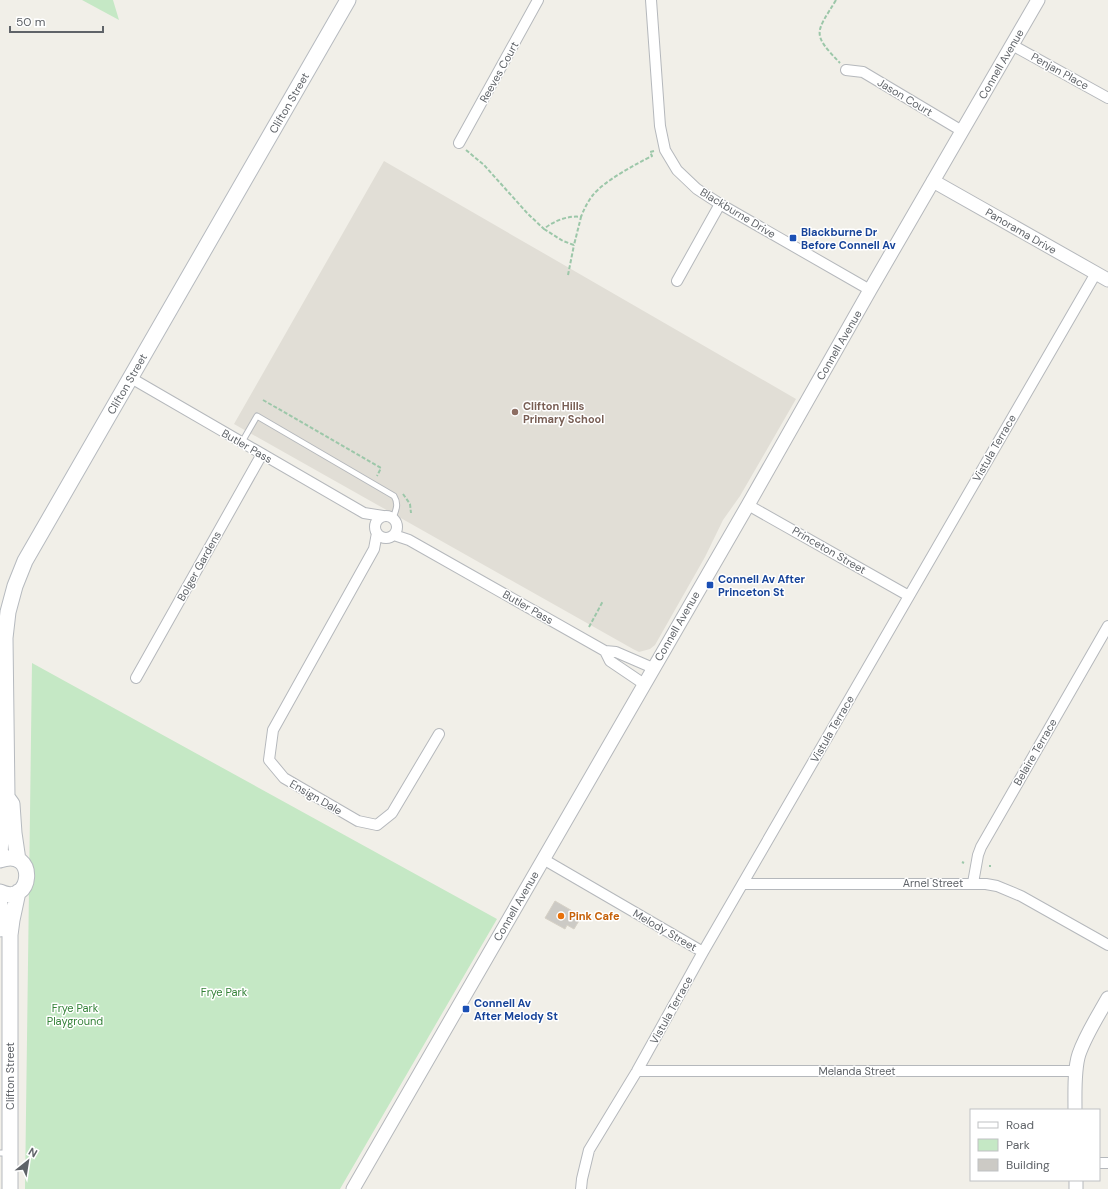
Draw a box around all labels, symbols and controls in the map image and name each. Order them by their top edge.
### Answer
scale bar [10,8,103,34]
text: 50 m [16,14,45,30]
street label: Connell Avenue [975,27,1027,101]
street label: Reeves Court [476,39,522,105]
street label: Penjan Place [1029,49,1091,93]
street label: Clifton Street [266,70,312,136]
street label: Jason Court [875,75,935,119]
street label: Blackburne Drive [698,185,778,241]
street label: Panorama Drive [983,205,1059,257]
place label: Blackburne Dr Before Connell Av [801,225,896,252]
marker: Blackburne Dr Before Connell Av [788,233,798,243]
street label: Connell Avenue [813,308,865,382]
street label: Clifton Street [104,351,150,417]
place label: Clifton Hills Primary School [523,399,604,426]
marker: Clifton Hills Primary School [510,407,520,417]
street label: Vistula Terrace [969,412,1019,484]
street label: Butler Pass [219,426,275,466]
street label: Princeton Street [790,523,868,577]
street label: Bolger Gardens [174,529,224,603]
place label: Connell Av After Princeton St [718,572,806,599]
marker: Connell Av After Princeton St [705,580,715,590]
street label: Butler Pass [500,587,556,627]
street label: Connell Avenue [651,589,703,663]
street label: Vistula Terrace [807,693,857,765]
street label: Belaire Terrace [1010,716,1060,788]
street label: Ensign Dale [287,776,345,818]
street label: Connell Avenue [490,869,542,943]
street label: Arnel Street [903,876,963,890]
street label: Melody Street [630,906,700,954]
place label: Pink Cafe [569,909,620,923]
marker: Pink Cafe [556,911,566,921]
street label: Vistula Terrace [647,974,695,1046]
park label: Frye Park [201,985,248,999]
place label: Connell Av After Melody St [474,996,558,1023]
park label: Frye Park Playground [47,1001,103,1028]
marker: Connell Av After Melody St [461,1004,471,1014]
street label: Clifton Street [3,1042,17,1110]
street label: Melanda Street [818,1064,896,1078]
legend [970,1109,1100,1181]
text: Road [1006,1117,1034,1133]
text: Park [1006,1137,1030,1153]
north arrow [8,1141,48,1181]
text: N [26,1144,40,1160]
text: Building [1006,1157,1050,1173]

